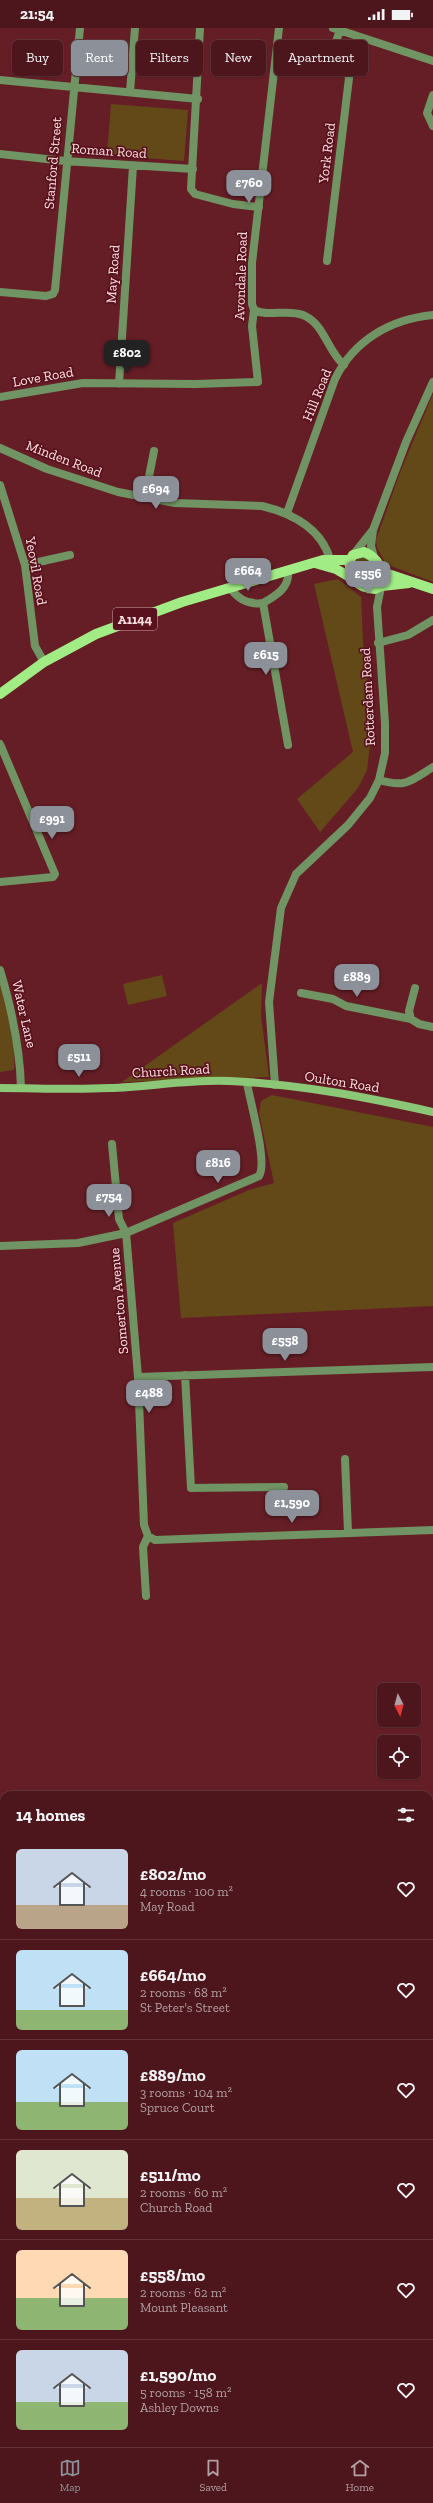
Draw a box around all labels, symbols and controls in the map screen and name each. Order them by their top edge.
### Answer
text: 21:54 [20,5,54,23]
chip: Buy [12,40,63,76]
chip: Rent [71,40,128,76]
chip: Filters [136,40,203,76]
chip: New [211,40,266,76]
chip: Apartment [274,40,368,76]
street label: Stanford Street [40,115,66,210]
street label: York Road [315,121,339,185]
street label: Roman Road [71,140,148,162]
pin: £760 [225,170,273,204]
text: £760 [235,175,263,190]
street label: Avondale Road [231,231,251,321]
street label: May Road [102,244,124,304]
pin: £802 [103,340,151,374]
text: £802 [113,345,141,360]
street label: Love Road [11,363,75,391]
street label: Hill Road [299,366,335,424]
street label: Minden Road [24,437,105,481]
pin: £694 [132,476,180,510]
text: £694 [142,481,170,496]
street label: Yeovil Road [21,535,50,607]
pin: £664 [224,558,272,592]
pin: £556 [344,561,392,595]
text: £664 [234,563,262,578]
text: £556 [355,566,381,581]
road number: A1144 [113,608,157,630]
pin: £615 [242,642,290,676]
text: £615 [253,647,279,662]
street label: Rotterdam Road [357,647,379,747]
pin: £991 [28,806,76,840]
text: £991 [39,811,65,826]
pin: £889 [333,964,381,998]
text: £889 [343,969,371,984]
street label: Water Lane [8,979,40,1050]
pin: £511 [55,1044,103,1078]
text: £511 [67,1049,91,1064]
street label: Church Road [132,1060,211,1082]
street label: Oulton Road [303,1068,381,1096]
pin: £816 [194,1150,242,1184]
text: £816 [205,1155,231,1170]
pin: £754 [85,1184,133,1218]
text: £754 [95,1189,123,1204]
street label: Somerton Avenue [106,1247,132,1355]
pin: £558 [261,1328,309,1362]
text: £558 [271,1333,299,1348]
pin: £488 [125,1380,173,1414]
text: £488 [135,1385,163,1400]
pin: £1,590 [259,1490,325,1524]
text: £1,590 [274,1495,310,1510]
north arrow [377,1683,421,1727]
map controls [377,1683,421,1779]
button: locate [377,1735,421,1779]
icon: filters [395,1804,417,1826]
text: 14 homes [16,1805,85,1825]
text: £802/mo [140,1864,206,1884]
icon: home [48,1865,96,1913]
icon: heart [395,1878,417,1900]
text: 4 rooms · 100 m² [140,1884,233,1899]
text: May Road [140,1899,195,1914]
text: £664/mo [140,1965,206,1985]
icon: home [48,1966,96,2014]
icon: heart [395,1979,417,2001]
text: 2 rooms · 68 m² [140,1985,227,2000]
text: St Peter's Street [140,2000,230,2015]
text: £889/mo [140,2065,206,2085]
icon: home [48,2066,96,2114]
icon: heart [395,2079,417,2101]
text: 3 rooms · 104 m² [140,2085,232,2100]
text: Spruce Court [140,2100,215,2115]
text: £511/mo [140,2165,201,2185]
icon: home [48,2166,96,2214]
icon: heart [395,2179,417,2201]
text: 2 rooms · 60 m² [140,2185,227,2200]
text: Church Road [140,2200,213,2215]
text: £558/mo [140,2265,205,2285]
icon: home [48,2266,96,2314]
icon: heart [395,2279,417,2301]
text: 2 rooms · 62 m² [140,2285,226,2300]
text: Mount Pleasant [140,2300,228,2315]
text: £1,590/mo [140,2365,216,2385]
icon: home [48,2366,96,2414]
icon: heart [395,2379,417,2401]
text: 5 rooms · 158 m² [140,2385,231,2400]
text: Ashley Downs [140,2400,219,2415]
tab: Map [59,2457,81,2494]
tab: Saved [200,2457,227,2494]
tab: Home [345,2457,374,2494]

